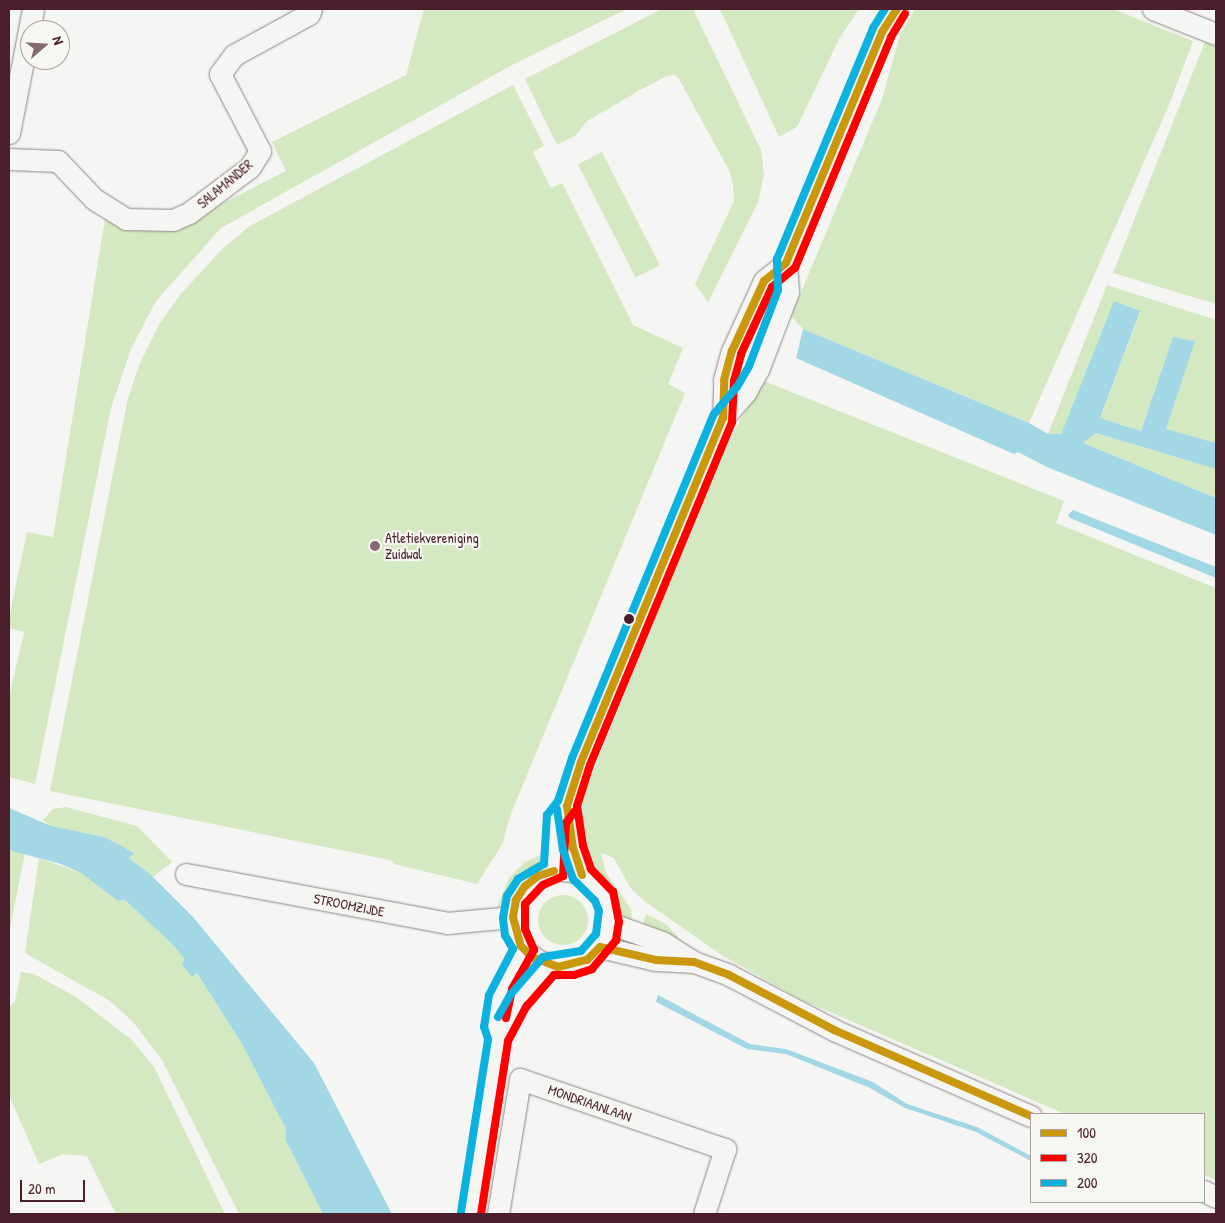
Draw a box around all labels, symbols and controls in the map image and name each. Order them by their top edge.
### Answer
north arrow [20,20,70,70]
text: N [49,34,69,47]
street label: SALAMANDER [194,156,256,212]
place label: Atletiekvereniging Zuidwal [385,530,479,562]
marker: Atletiekvereniging Zuidwal [369,540,381,552]
unlabelled marker [624,614,634,624]
street label: STROOMZIJDE [312,890,386,920]
street label: MONDRIAANLAAN [546,1081,634,1125]
legend [1030,1113,1205,1203]
text: 100 [1077,1122,1096,1143]
text: 320 [1077,1147,1097,1168]
scale bar [22,1170,88,1202]
text: 200 [1077,1172,1097,1193]
text: 20 m [28,1178,55,1199]

